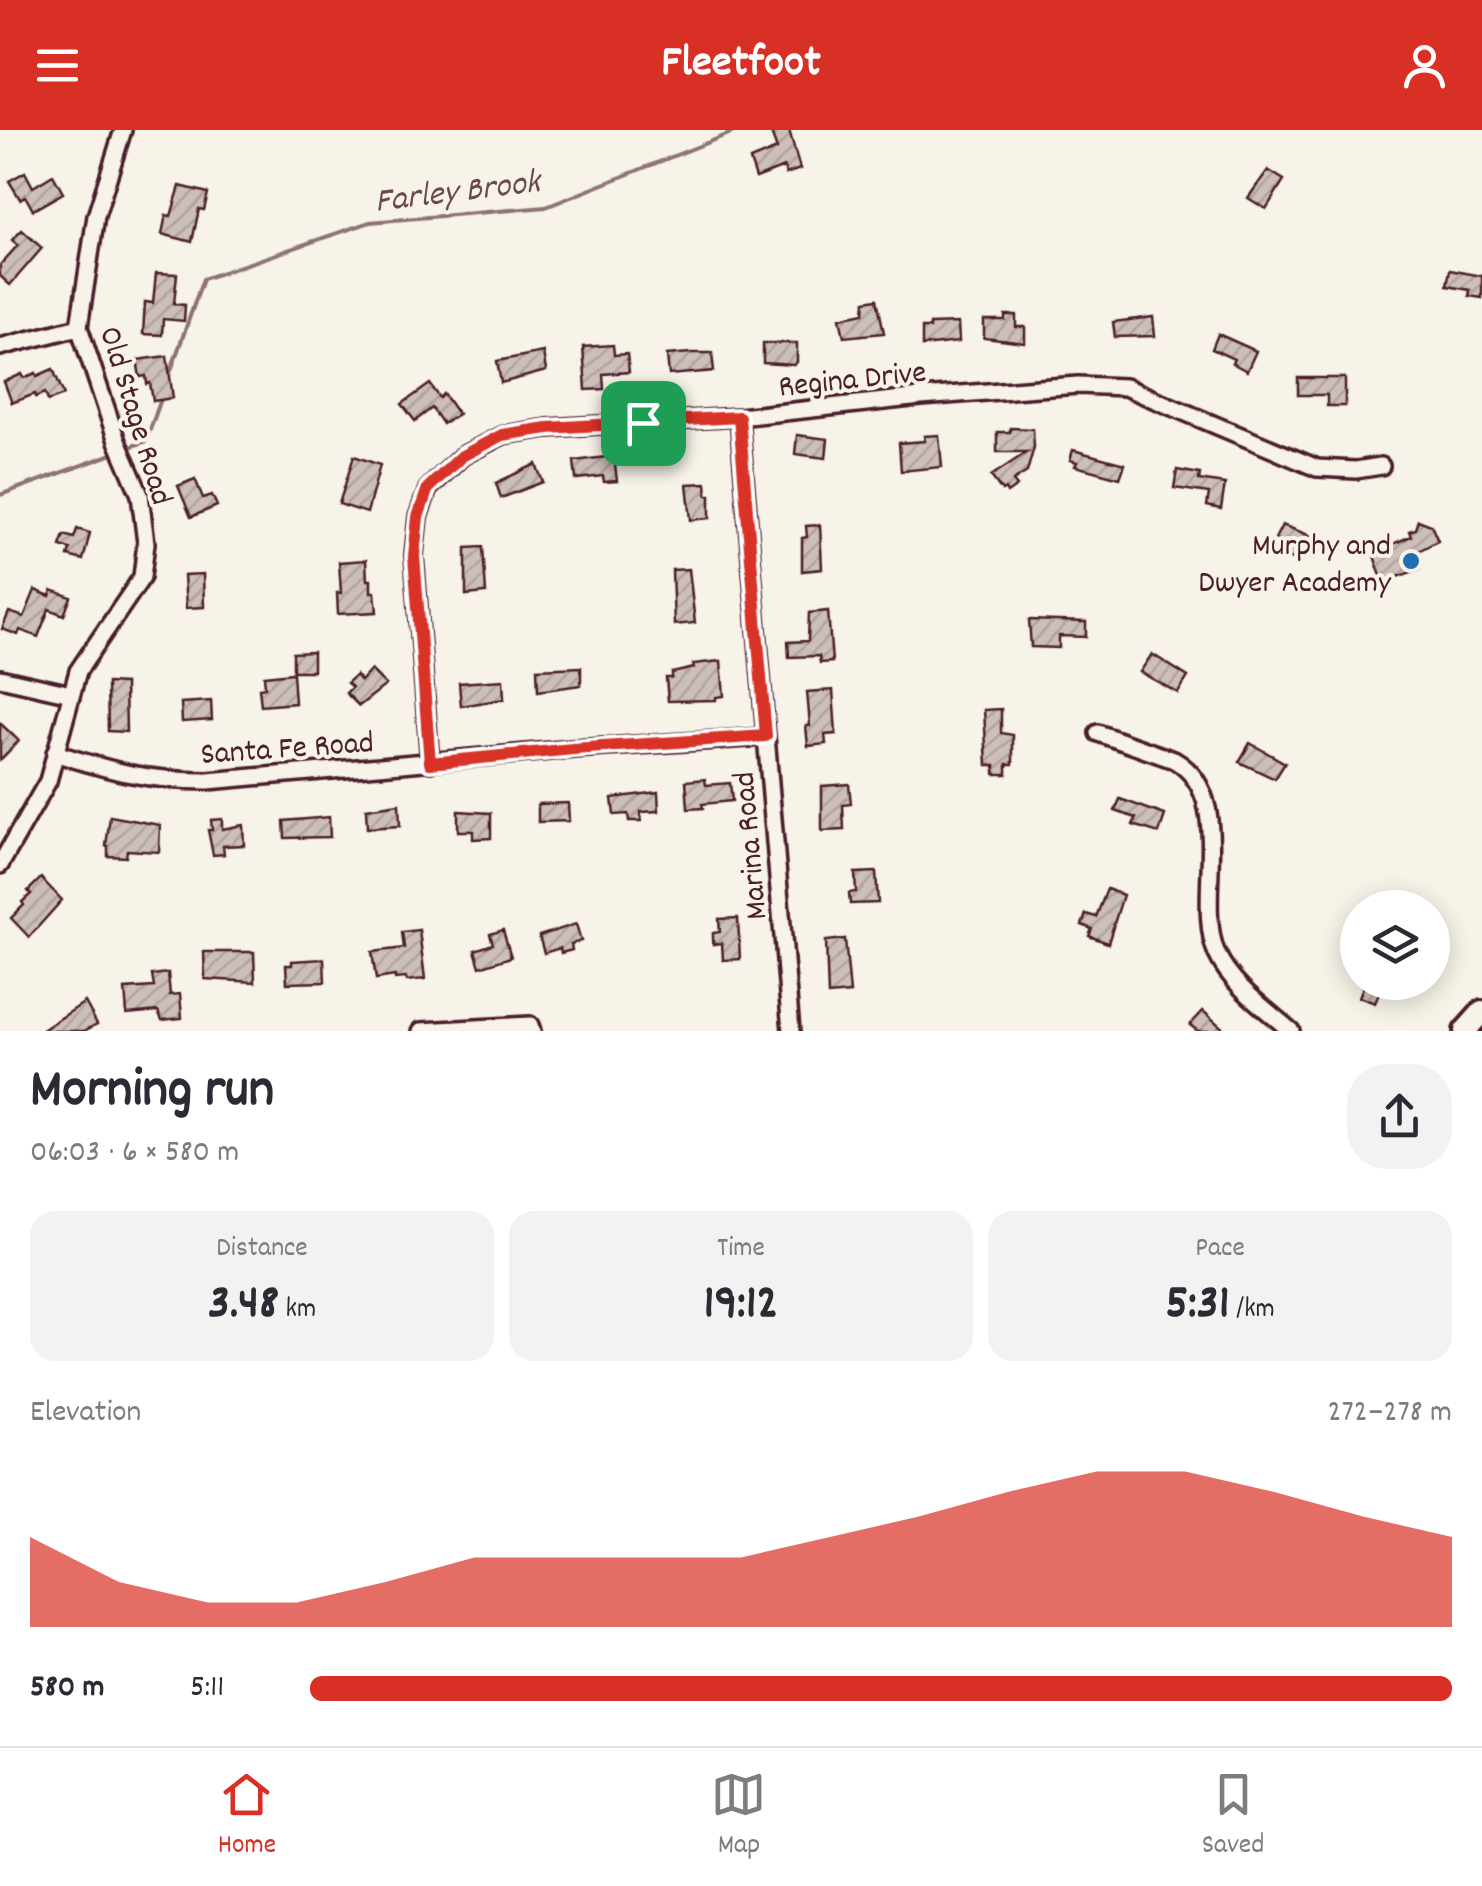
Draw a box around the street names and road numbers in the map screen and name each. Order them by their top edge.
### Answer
street label: Old Stage Road [84,322,182,511]
street label: Regina Drive [776,351,929,413]
street label: Santa Fe Road [199,722,376,780]
street label: Marina Road [724,770,782,922]

